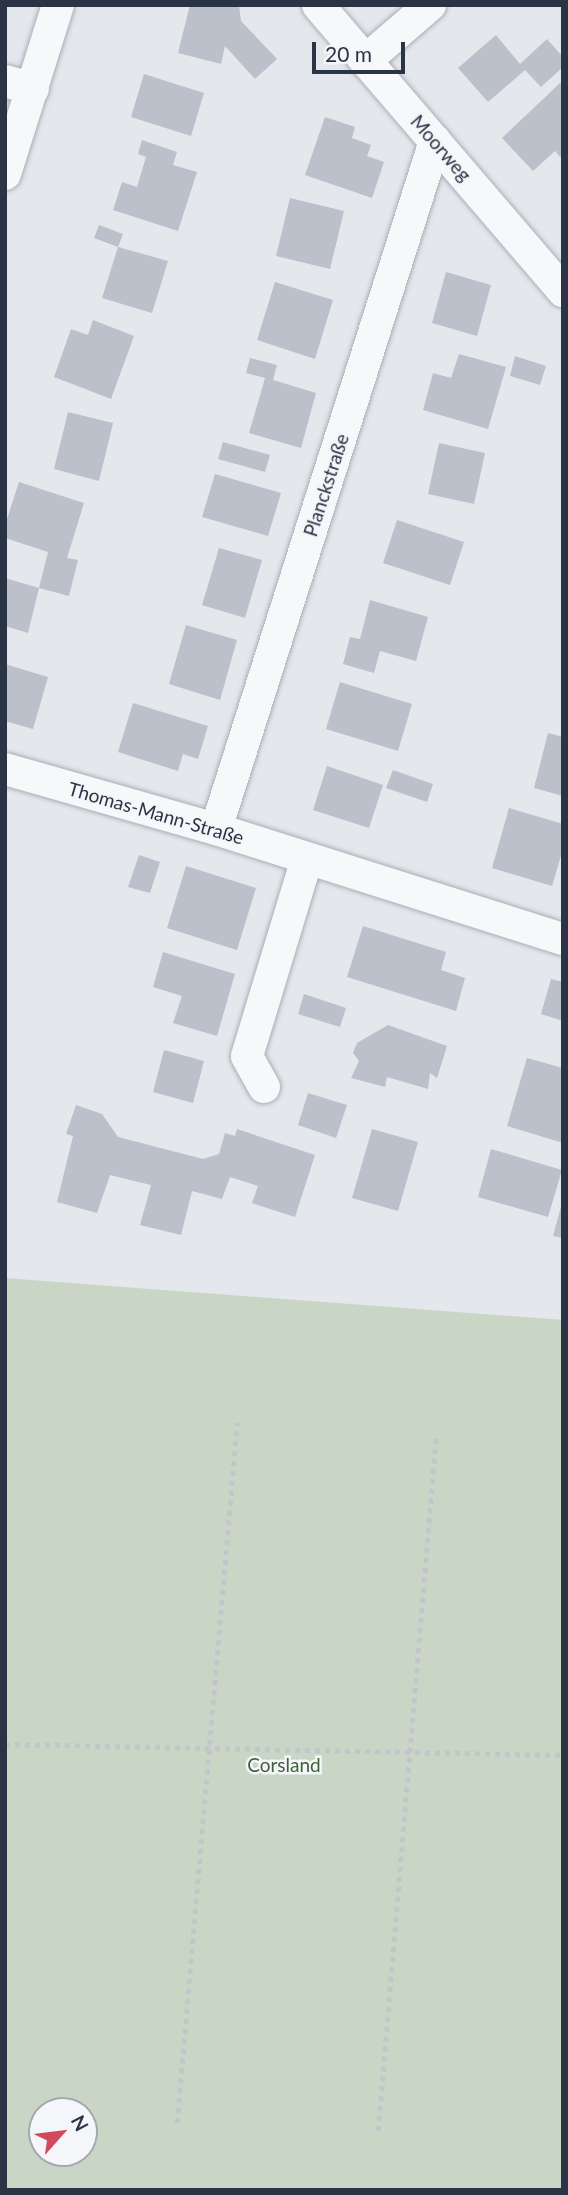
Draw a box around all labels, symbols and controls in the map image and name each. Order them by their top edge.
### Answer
scale bar [316,28,409,72]
text: 20 m [325,41,372,66]
street label: Moorweg [406,110,476,186]
street label: Planckstraße [299,431,353,539]
street label: Thomas-Mann-Straße [65,777,247,849]
park label: Corsland [247,1754,321,1776]
north arrow [28,2097,98,2167]
text: N [67,2111,94,2135]

